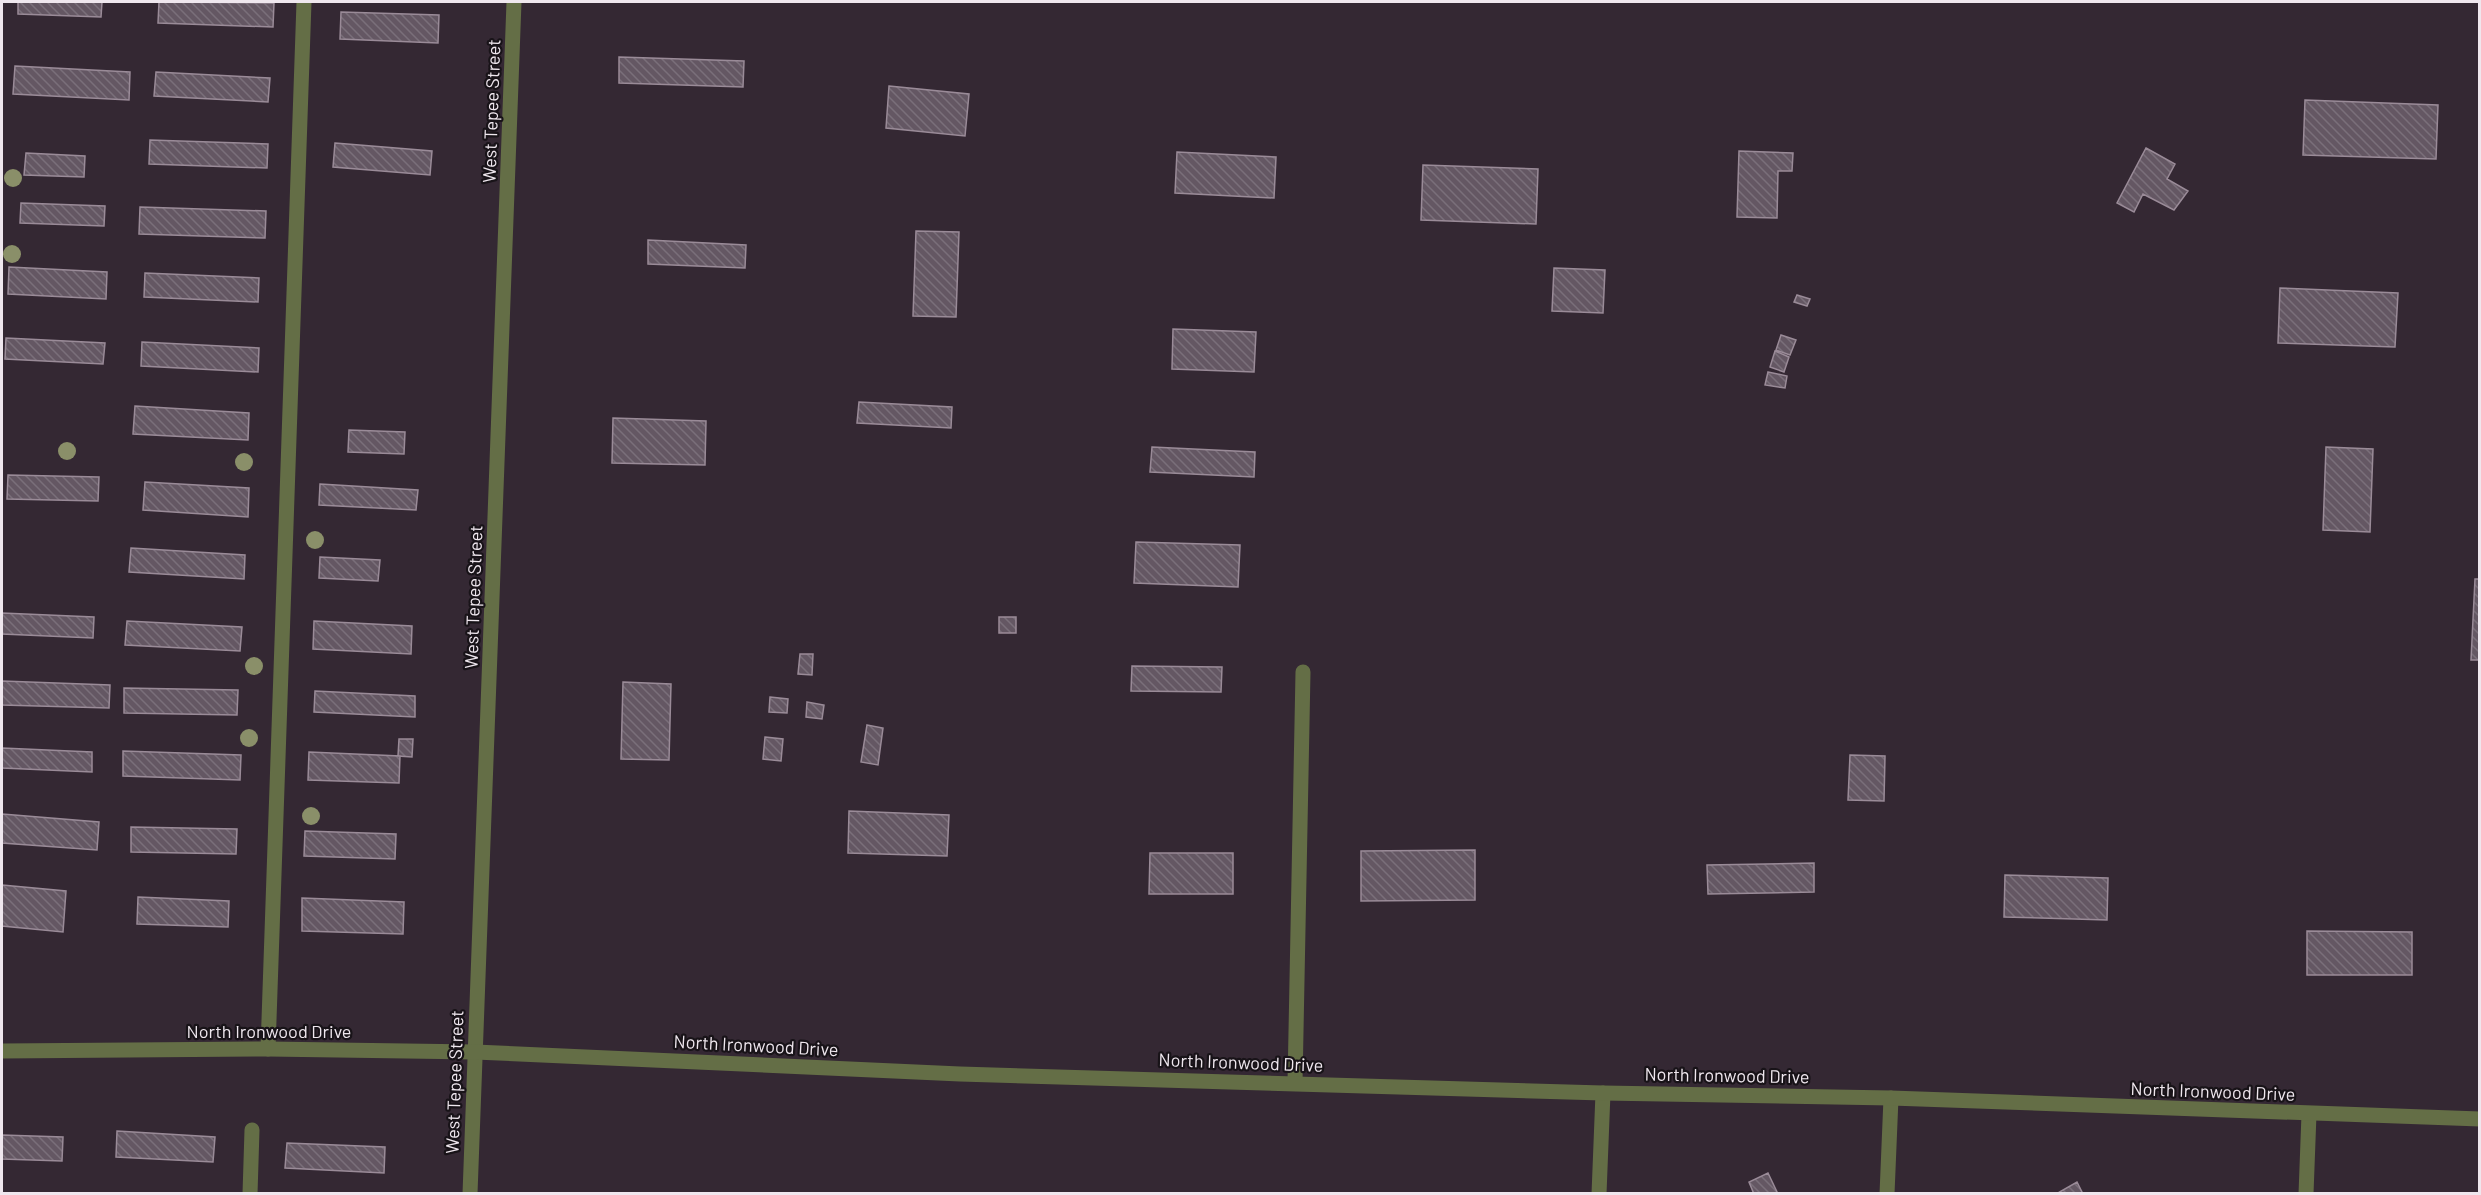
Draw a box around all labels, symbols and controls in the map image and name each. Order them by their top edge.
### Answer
street label: West Tepee Street [478,39,504,183]
street label: West Tepee Street [460,525,486,669]
street label: West Tepee Street [441,1010,467,1154]
street label: North Ironwood Drive [187,1020,351,1042]
street label: North Ironwood Drive [673,1030,839,1060]
street label: North Ironwood Drive [1158,1048,1324,1076]
street label: North Ironwood Drive [1644,1063,1810,1087]
street label: North Ironwood Drive [2130,1077,2296,1105]

